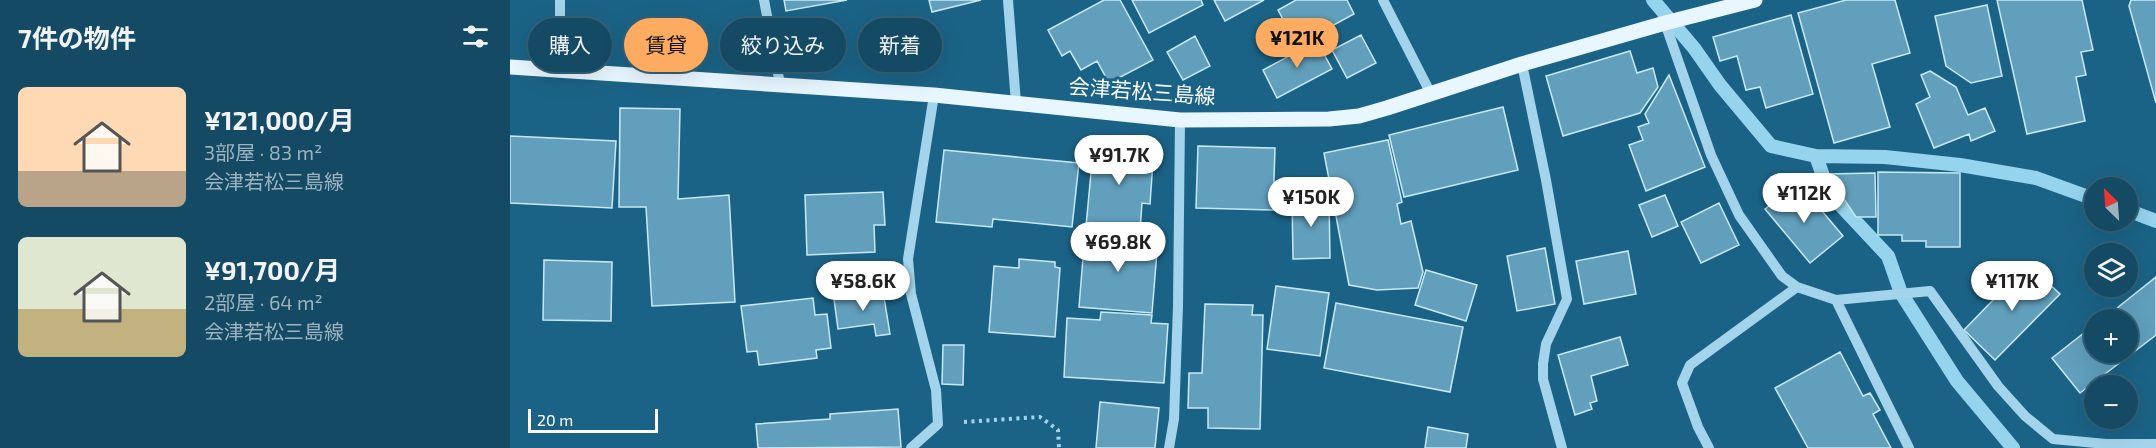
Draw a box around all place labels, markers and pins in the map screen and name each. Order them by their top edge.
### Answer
pin: ¥121K [1255,18,1339,69]
pin: ¥91.7K [1070,135,1168,186]
pin: ¥112K [1762,173,1846,224]
pin: ¥150K [1269,177,1353,228]
pin: ¥69.8K [1069,222,1167,273]
pin: ¥58.6K [814,261,912,312]
pin: ¥117K [1970,261,2054,312]

